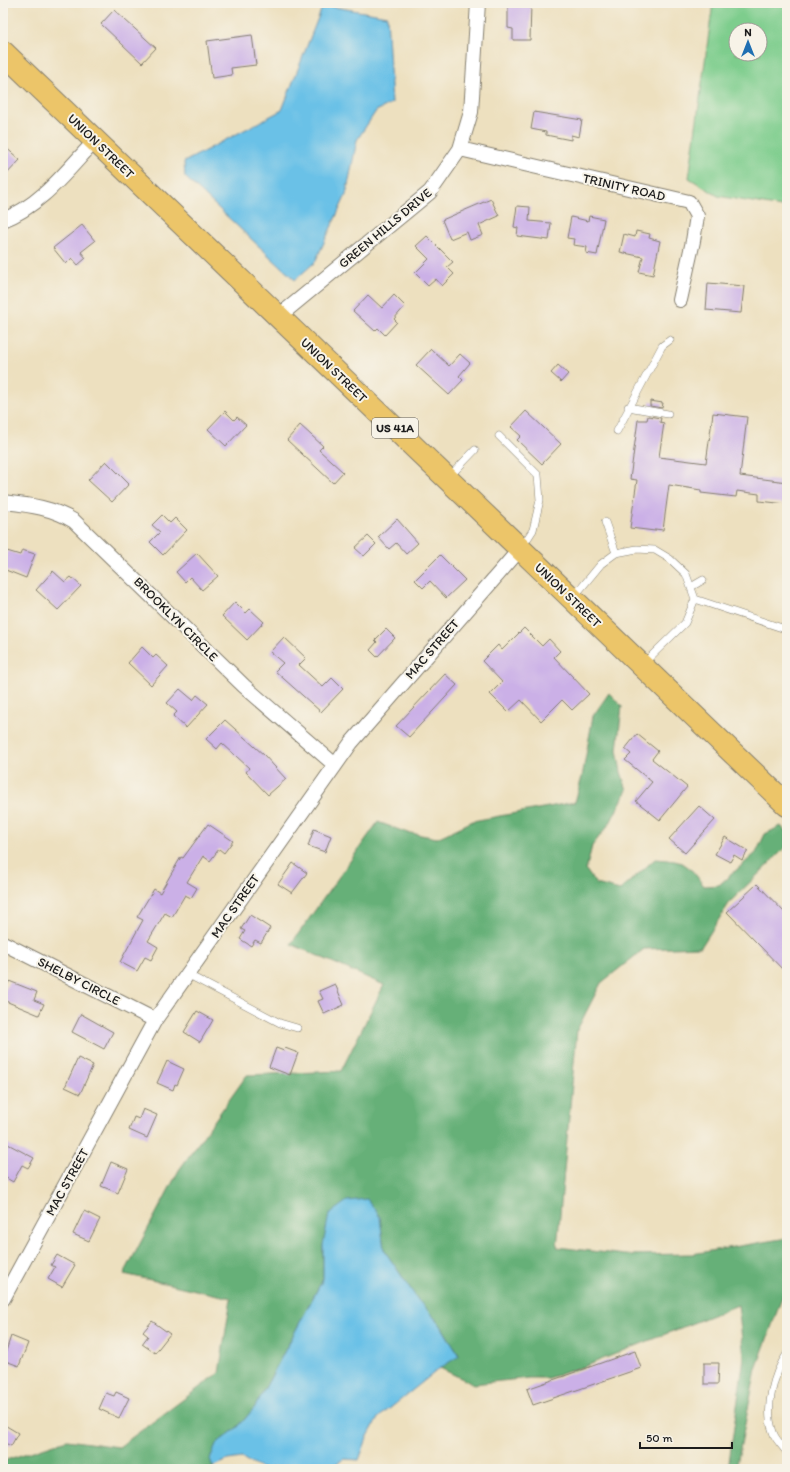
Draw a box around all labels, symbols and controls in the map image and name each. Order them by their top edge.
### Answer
north arrow [728,22,768,62]
text: N [744,26,752,39]
street label: UNION STREET [65,111,138,182]
street label: TRINITY ROAD [581,170,667,204]
street label: GREEN HILLS DRIVE [336,185,434,271]
street label: UNION STREET [298,335,371,406]
road number: US 41A [372,418,418,438]
street label: UNION STREET [532,560,605,631]
street label: BROOKLYN CIRCLE [131,574,221,664]
street label: MAC STREET [402,616,462,682]
street label: MAC STREET [208,871,263,941]
street label: SHELBY CIRCLE [35,954,123,1008]
street label: MAC STREET [42,1145,92,1218]
scale bar [640,1424,732,1450]
text: 50 m [646,1431,672,1445]

